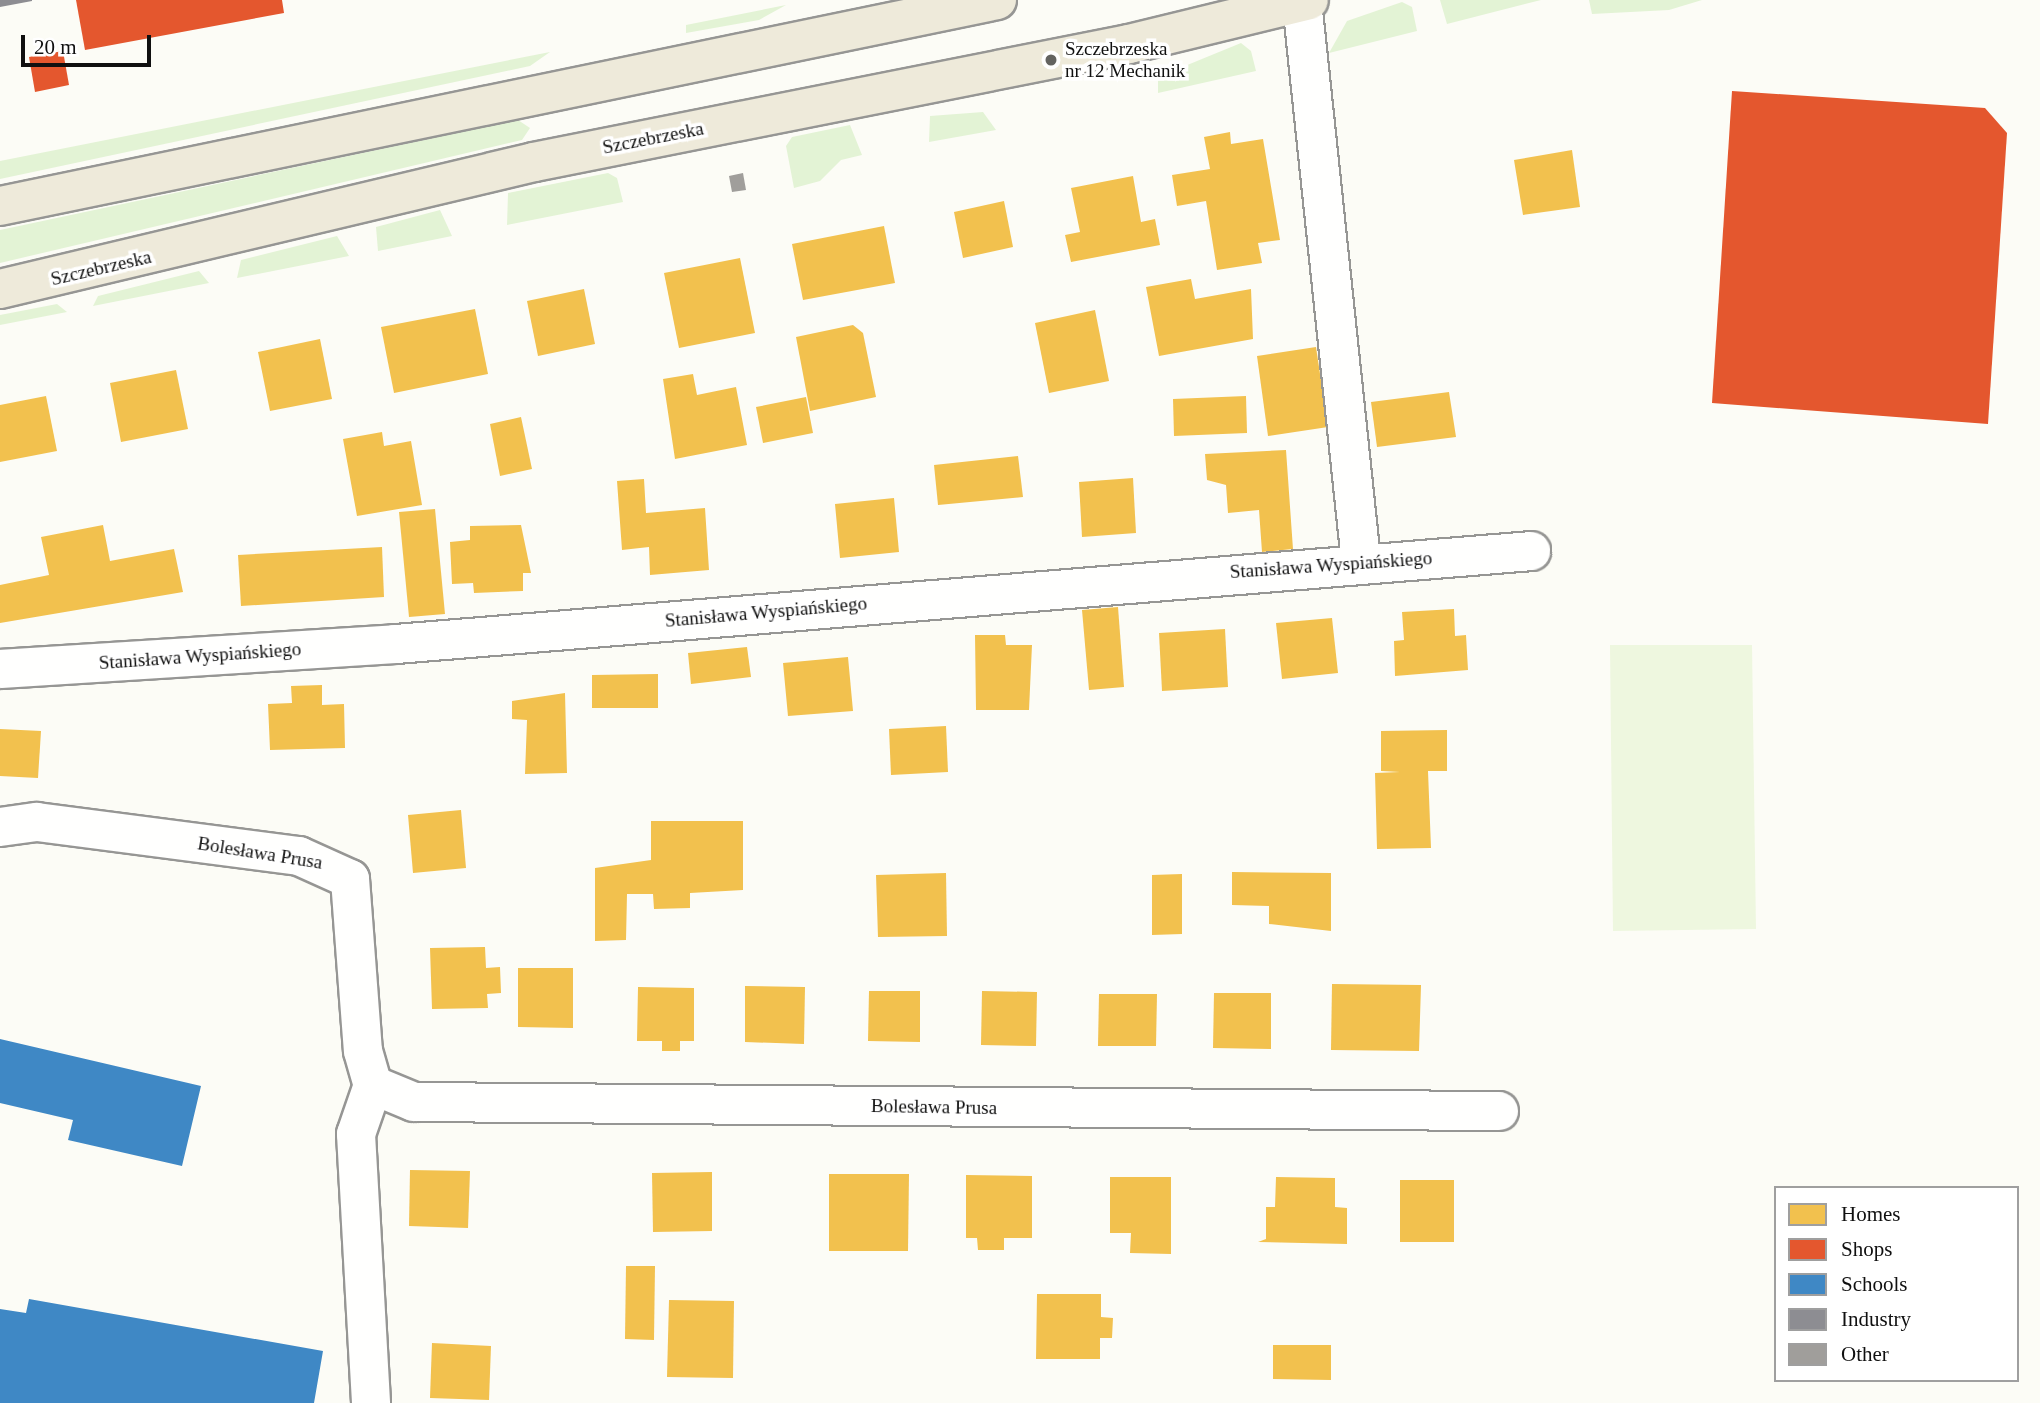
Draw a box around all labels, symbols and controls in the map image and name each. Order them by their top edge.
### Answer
scale bar [24,21,154,65]
text: 20 m [34,35,77,59]
place label: Szczebrzeska nr 12 Mechanik [1065,38,1185,82]
marker: Szczebrzeska nr 12 Mechanik [1043,52,1059,68]
street label: Szczebrzeska [601,117,705,159]
street label: Szczebrzeska [49,245,153,291]
street label: Stanisława Wyspiańskiego [1229,547,1433,583]
street label: Stanisława Wyspiańskiego [664,592,868,632]
street label: Stanisława Wyspiańskiego [98,638,302,674]
street label: Bolesława Prusa [196,832,324,874]
street label: Bolesława Prusa [871,1095,997,1119]
legend [1774,1186,2019,1382]
text: Homes [1841,1202,1901,1226]
text: Shops [1841,1237,1892,1261]
text: Schools [1841,1272,1908,1296]
text: Industry [1841,1307,1911,1331]
text: Other [1841,1342,1889,1366]

